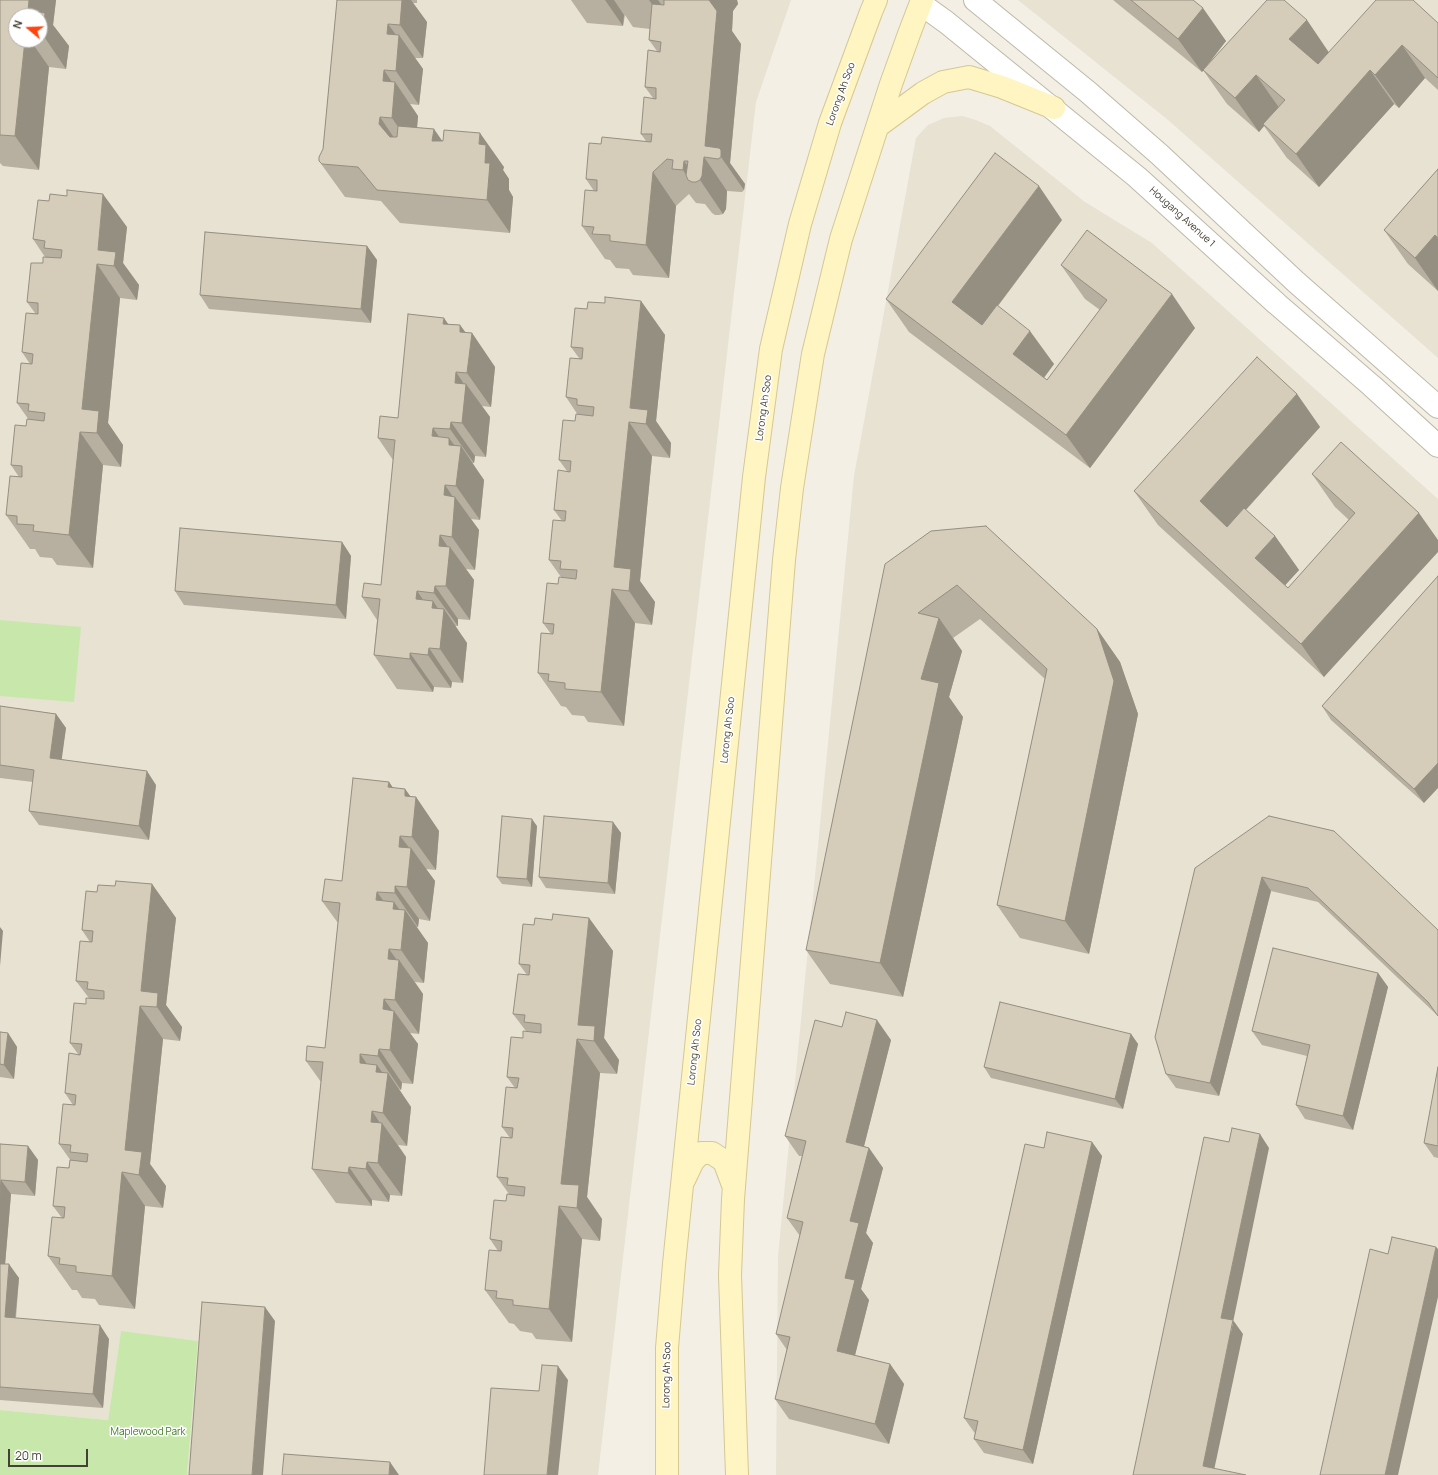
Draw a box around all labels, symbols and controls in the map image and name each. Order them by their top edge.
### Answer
north arrow [8,8,48,48]
text: N [9,18,26,30]
street label: Lorong Ah Soo [824,61,858,127]
street label: Hougang Avenue 1 [1147,184,1217,250]
street label: Lorong Ah Soo [753,374,775,442]
street label: Lorong Ah Soo [719,696,737,764]
street label: Lorong Ah Soo [686,1018,704,1086]
street label: Lorong Ah Soo [660,1342,674,1408]
park label: Maplewood Park [110,1426,186,1438]
scale bar [10,1441,90,1467]
text: 20 m [15,1447,42,1464]

